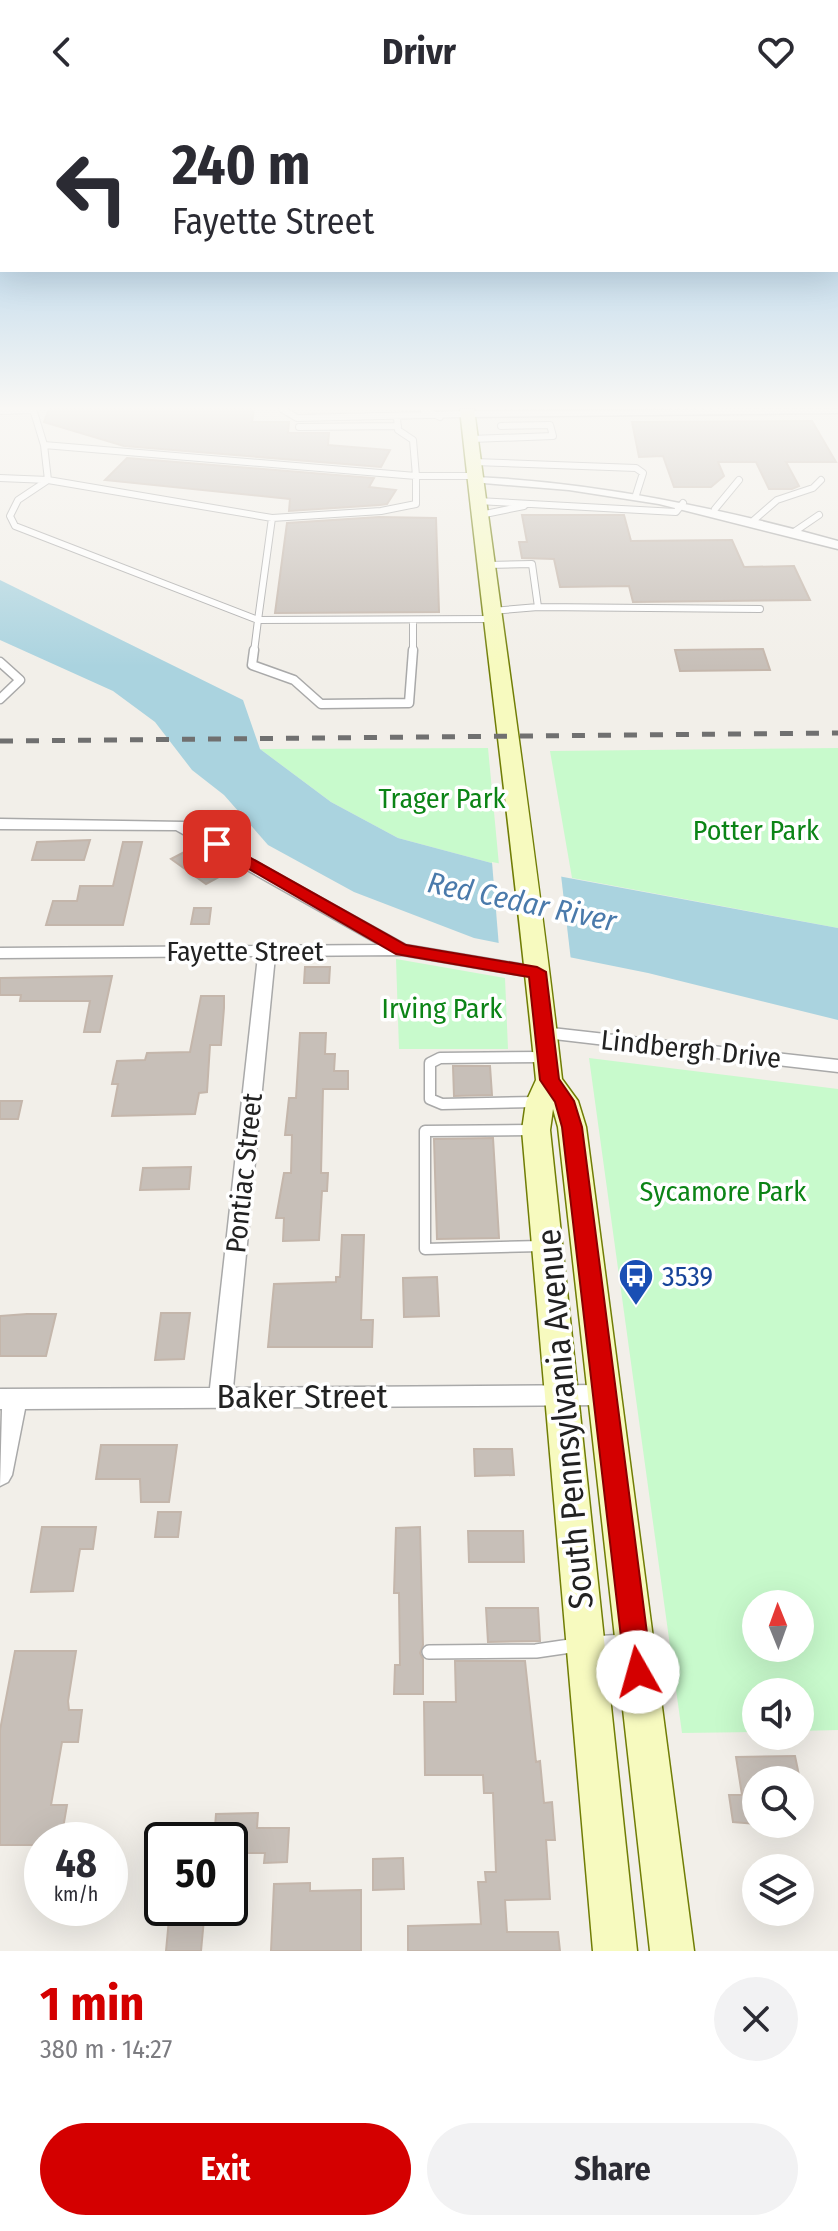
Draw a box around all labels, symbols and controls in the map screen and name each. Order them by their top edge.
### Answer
icon: back [40,30,84,74]
text: Drivr [382,30,456,74]
icon: heart [754,30,798,74]
text: 240 m [172,132,311,199]
icon: left [40,136,144,240]
text: Fayette Street [172,200,374,244]
park label: Trager Park [378,782,506,815]
pin [183,810,251,878]
park label: Potter Park [693,814,820,847]
icon: arrive [195,822,239,866]
water label: Red Cedar River [424,864,621,940]
street label: Fayette Street [166,935,324,968]
park label: Irving Park [382,992,503,1025]
street label: Lindbergh Drive [599,1023,783,1075]
street label: Pontiac Street [219,1091,269,1255]
park label: Sycamore Park [640,1175,807,1208]
street label: South Pennsylvania Avenue [528,1227,602,1611]
bus stop icon: 3539 [617,1257,655,1307]
place label: 3539 [662,1260,713,1293]
street label: Baker Street [216,1376,388,1417]
north arrow [742,1590,814,1662]
map controls [742,1590,814,1926]
position arrow [596,1630,680,1714]
button: sound [742,1678,814,1750]
button: search [742,1766,814,1838]
speed limit sign: 50 [144,1822,248,1926]
text: 48 [55,1840,97,1888]
button: layers [742,1854,814,1926]
text: km/h [54,1882,98,1906]
text: 1 min [40,1975,145,2033]
button: close [714,1977,798,2061]
text: 380 m · 14:27 [40,2034,172,2065]
button: Exit [40,2123,411,2215]
button: Share [427,2123,798,2215]

